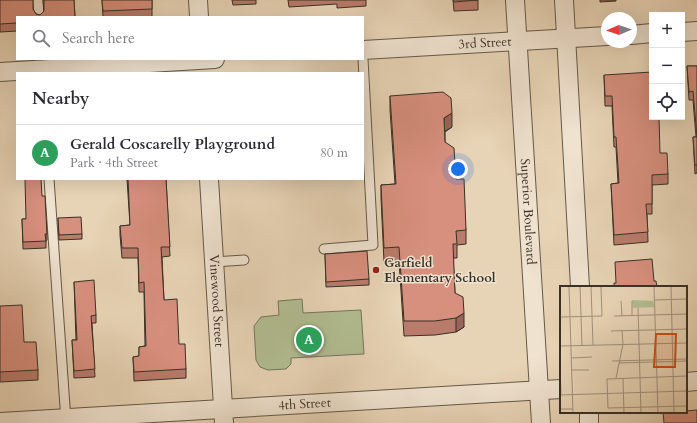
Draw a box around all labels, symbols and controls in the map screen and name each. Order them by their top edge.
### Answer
north arrow [601,12,637,48]
map controls [649,12,685,120]
button: + [649,12,685,48]
search box [16,16,364,60]
icon: search [30,27,52,49]
text: Search here [62,28,135,48]
street label: 3rd Street [458,33,512,54]
button: − [649,48,685,84]
button: locate [649,84,685,120]
text: Nearby [32,87,89,110]
text: Gerald Coscarelly Playground [70,134,275,154]
text: A [40,144,50,162]
text: 80 m [320,144,348,162]
text: Park · 4th Street [70,154,158,172]
street label: Superior Boulevard [516,158,540,265]
your location [448,159,468,179]
street label: Vinewood Street [205,254,228,348]
place label: Garfield Elementary School [384,254,496,287]
marker: Garfield Elementary School [371,265,381,275]
inset map [560,286,687,413]
pin: A [296,325,322,355]
street label: 4th Street [278,394,331,415]

